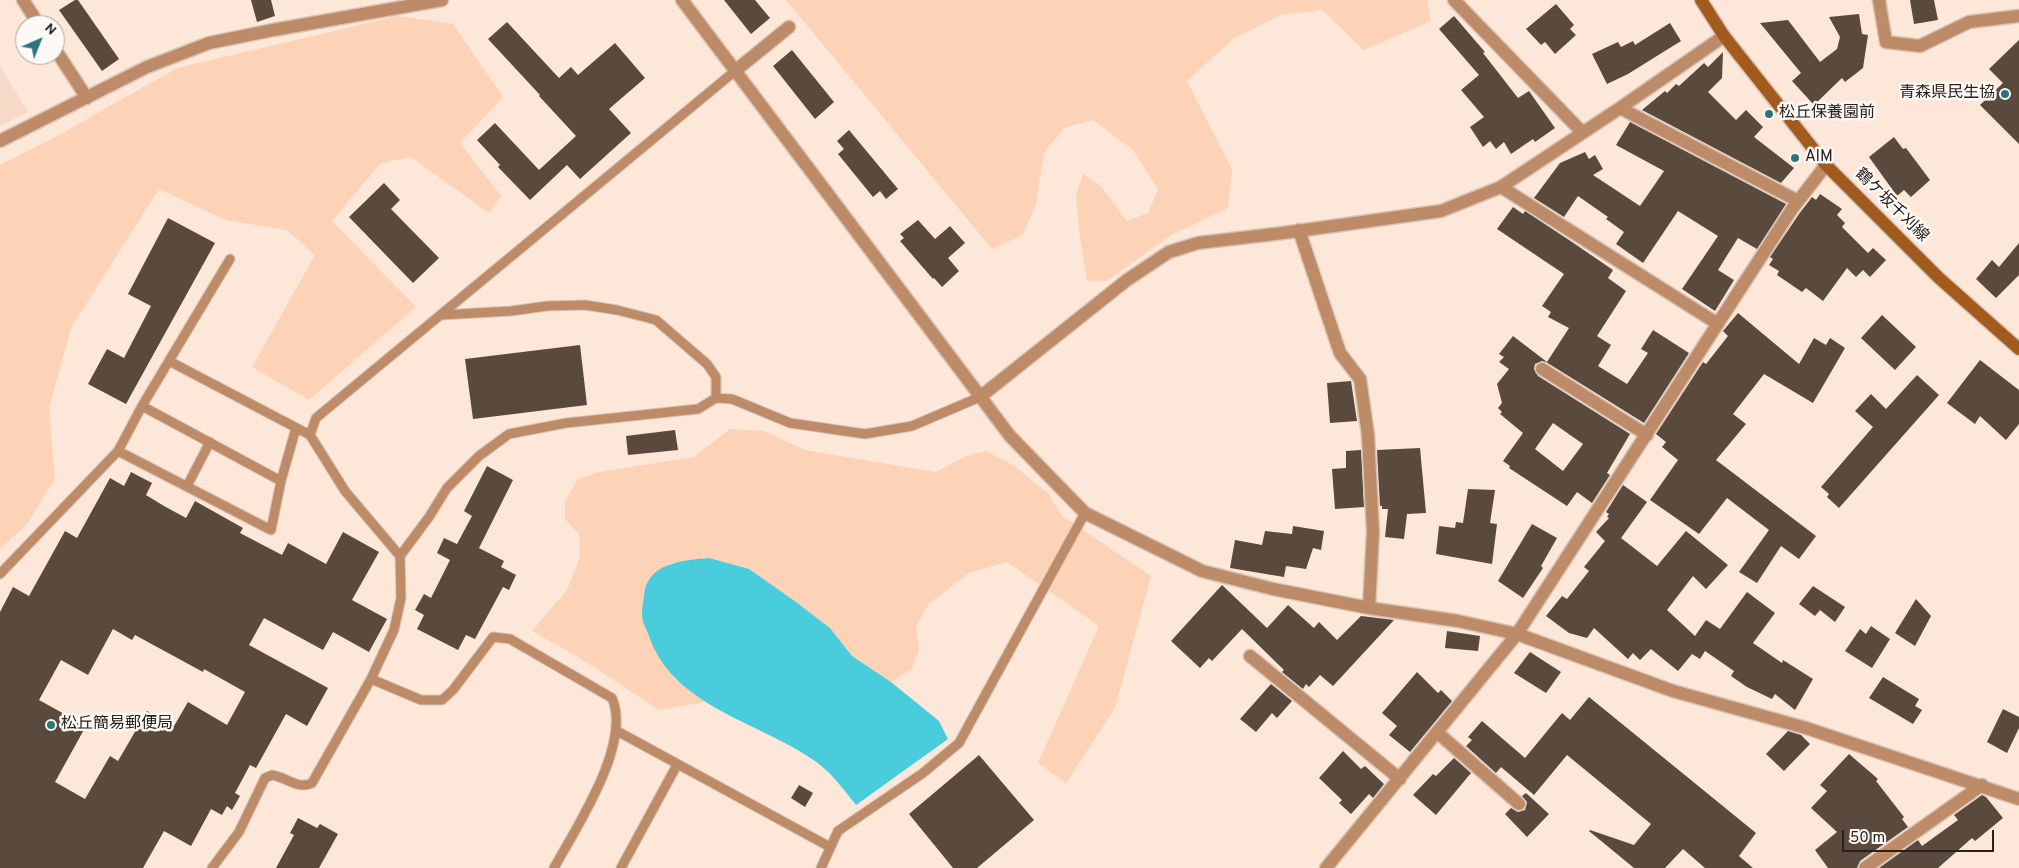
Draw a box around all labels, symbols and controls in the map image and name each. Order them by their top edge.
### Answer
north arrow [15,15,65,65]
text: N [41,20,60,39]
place label: 青森県民生協 [1899,84,1995,104]
marker: 青森県民生協 [1999,88,2011,100]
place label: 松丘保養園前 [1779,104,1875,124]
marker: 松丘保養園前 [1763,108,1775,120]
place label: AIM [1805,148,1833,168]
marker: AIM [1789,152,1801,164]
street label: 鶴ケ坂千刈線 [1850,165,1932,247]
place label: 松丘簡易郵便局 [61,715,173,735]
marker: 松丘簡易郵便局 [45,719,57,731]
scale bar [1844,820,1996,852]
text: 50 m [1850,829,1885,848]

